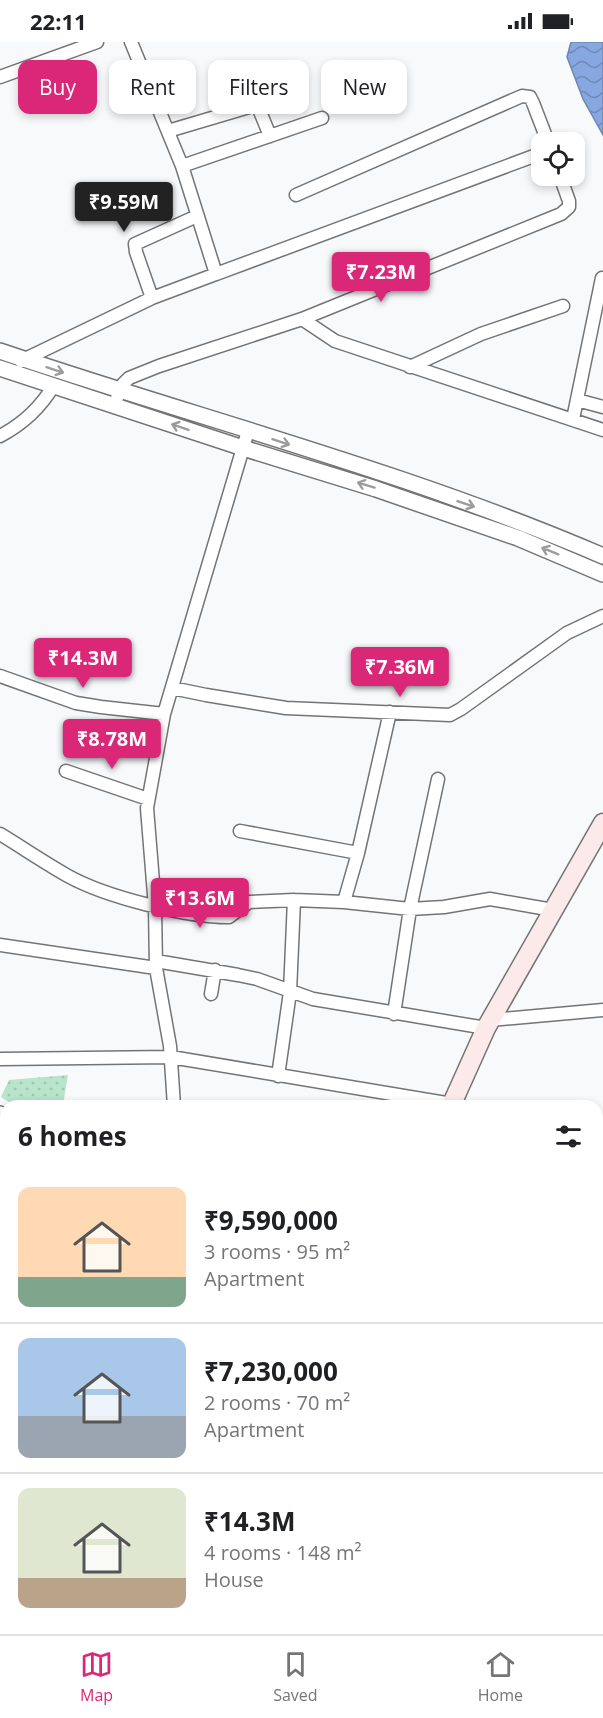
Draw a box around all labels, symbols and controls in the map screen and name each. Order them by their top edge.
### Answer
text: 22:11 [30,6,87,36]
chip: Buy [18,60,97,114]
chip: Rent [109,60,196,114]
chip: Filters [208,60,309,114]
chip: New [321,60,407,114]
map controls [531,132,585,186]
button: locate [531,132,585,186]
pin: ₹9.59M [75,182,173,233]
text: ₹9.59M [89,188,159,215]
pin: ₹7.23M [332,252,430,303]
text: ₹7.23M [346,258,416,285]
one-way arrow [46,365,64,376]
one-way arrow [171,421,190,432]
one-way arrow [271,437,290,448]
one-way arrow [357,479,376,490]
one-way arrow [456,499,475,510]
one-way arrow [541,545,559,556]
pin: ₹14.3M [34,638,132,689]
text: ₹14.3M [48,644,118,671]
pin: ₹7.36M [351,647,449,698]
text: ₹7.36M [365,653,435,680]
pin: ₹8.78M [63,719,161,770]
text: ₹8.78M [77,725,147,752]
pin: ₹13.6M [151,878,249,929]
text: ₹13.6M [165,884,235,911]
text: 6 homes [18,1118,127,1154]
icon: filters [552,1120,585,1153]
text: ₹9,590,000 [204,1202,338,1238]
icon: home [66,1211,138,1283]
text: 3 rooms · 95 m² [204,1238,350,1265]
text: Apartment [204,1265,304,1292]
text: ₹7,230,000 [204,1353,338,1389]
icon: home [66,1362,138,1434]
text: 2 rooms · 70 m² [204,1389,350,1416]
text: Apartment [204,1416,304,1443]
text: ₹14.3M [204,1503,295,1539]
icon: home [66,1512,138,1584]
text: 4 rooms · 148 m² [204,1539,362,1566]
text: House [204,1566,264,1593]
tab: Map [80,1648,113,1706]
tab: Saved [273,1648,318,1706]
tab: Home [478,1648,523,1706]

